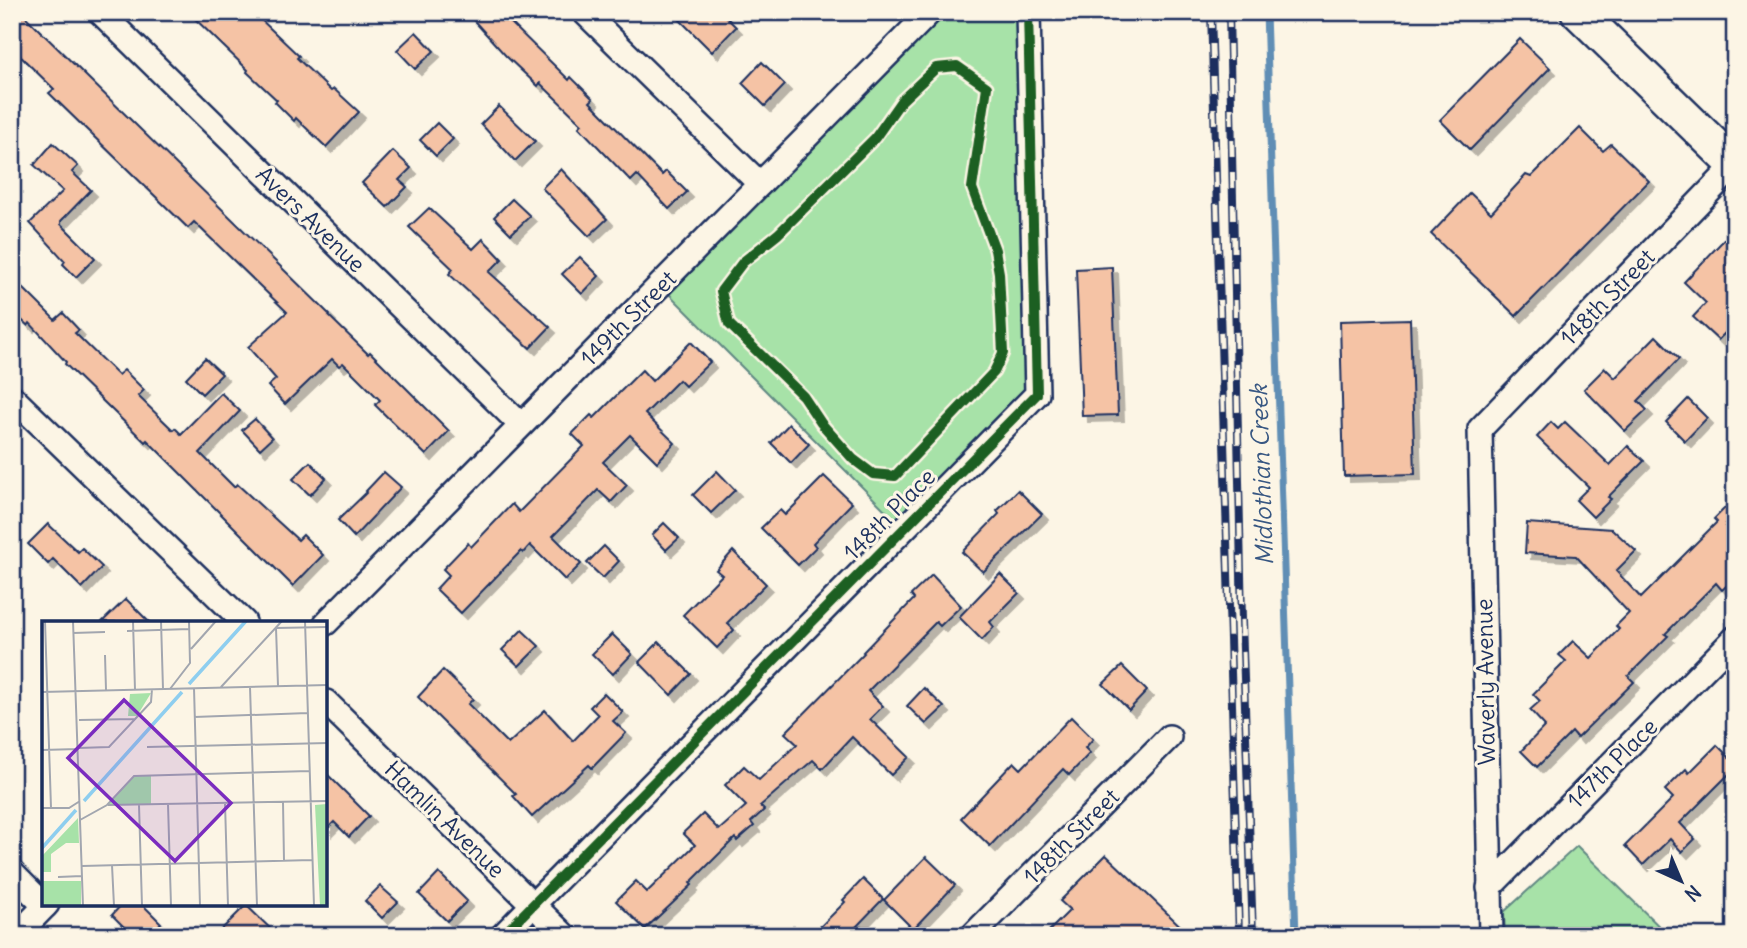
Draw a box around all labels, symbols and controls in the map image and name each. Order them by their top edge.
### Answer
street label: Avers Avenue [250,160,372,278]
street label: 148th Street [1554,242,1661,352]
street label: 149th Street [574,264,682,372]
water label: Midlothian Creek [1243,382,1279,566]
street label: 148th Place [837,462,941,566]
street label: Waverly Avenue [1469,598,1501,766]
inset map [42,621,327,906]
street label: 147th Place [1561,712,1663,814]
street label: Hamlin Avenue [379,754,511,884]
street label: 148th Street [1017,782,1125,890]
north arrow [1646,846,1716,916]
text: N [1680,880,1706,906]

